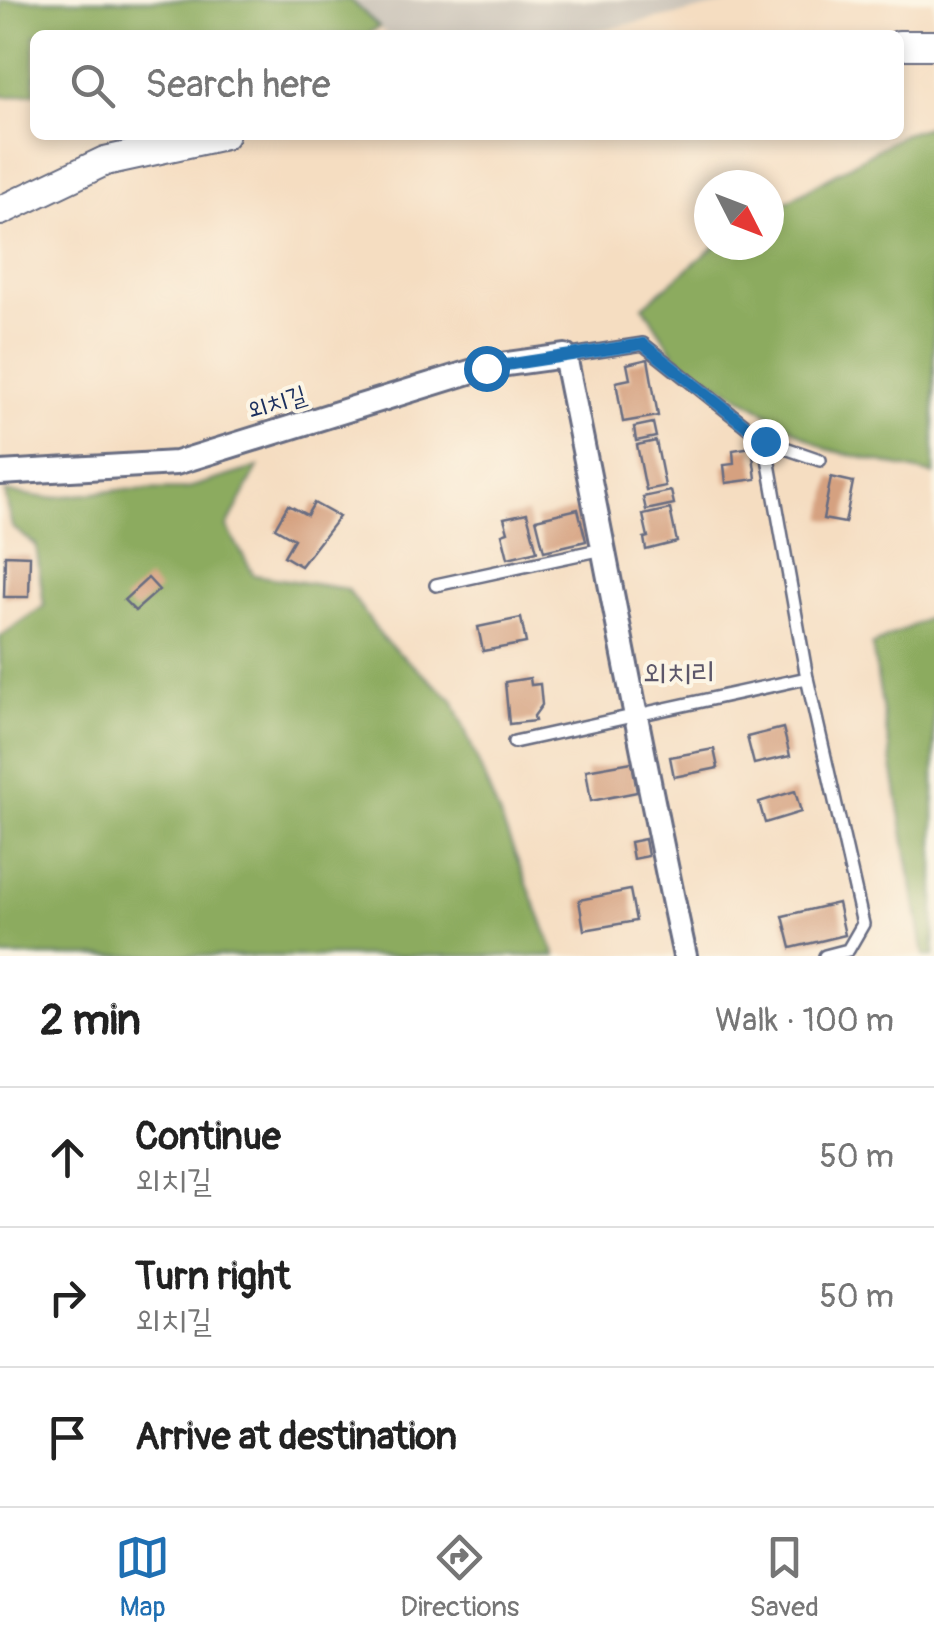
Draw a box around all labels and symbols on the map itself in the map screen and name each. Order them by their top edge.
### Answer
north arrow [694,170,784,260]
route start [464,346,510,392]
street label: 외치길 [244,379,310,427]
route end [743,419,789,465]
district label: 외치리 [643,655,715,692]

